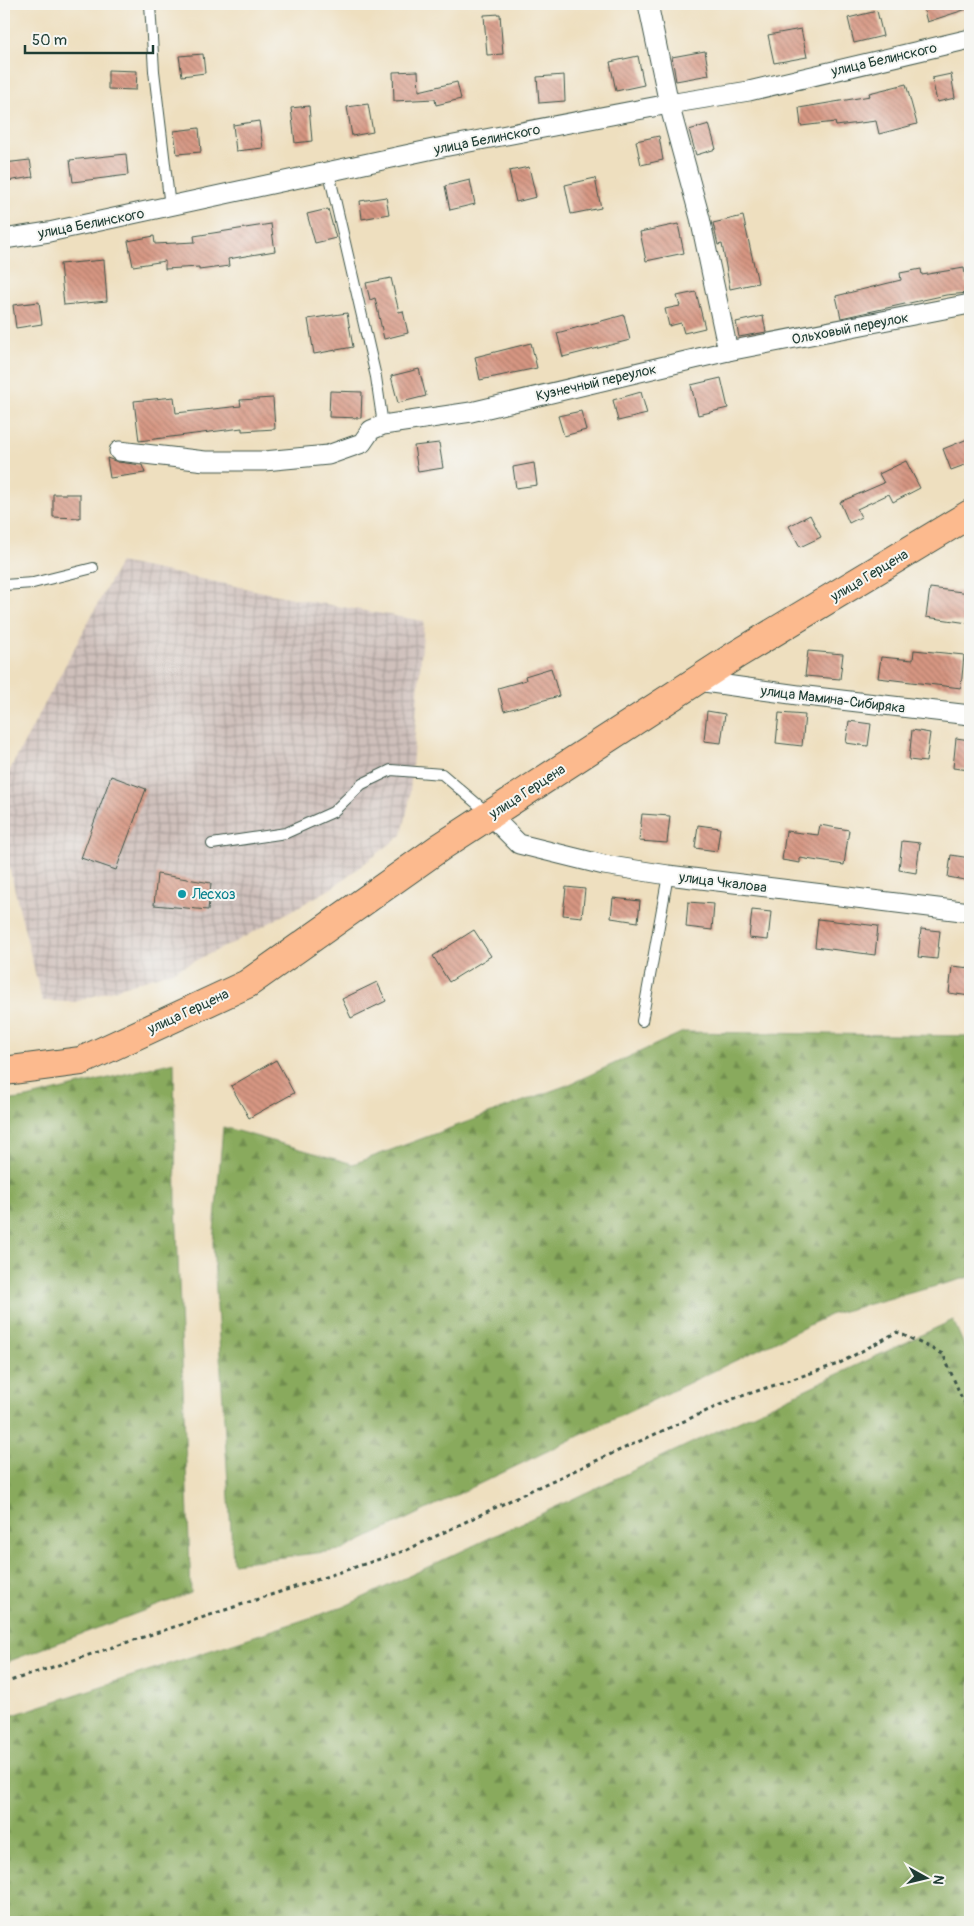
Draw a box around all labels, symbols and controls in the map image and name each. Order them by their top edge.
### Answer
scale bar [25,22,152,54]
text: 50 m [32,31,67,50]
street label: улица Белинского [829,39,939,80]
street label: улица Белинского [432,121,542,158]
street label: улица Белинского [36,205,146,242]
street label: Ольховый переулок [790,309,910,348]
street label: Кузнечный переулок [534,360,658,405]
street label: улица Герцена [827,546,911,606]
street label: улица Мамина-Сибиряка [759,682,906,717]
street label: улица Герцена [485,761,569,823]
street label: улица Чкалова [677,869,768,896]
place label: Лесхоз [191,886,236,903]
marker: Лесхоз [176,888,188,900]
street label: улица Герцена [144,985,231,1038]
north arrow [902,1854,952,1904]
text: N [929,1874,947,1886]

